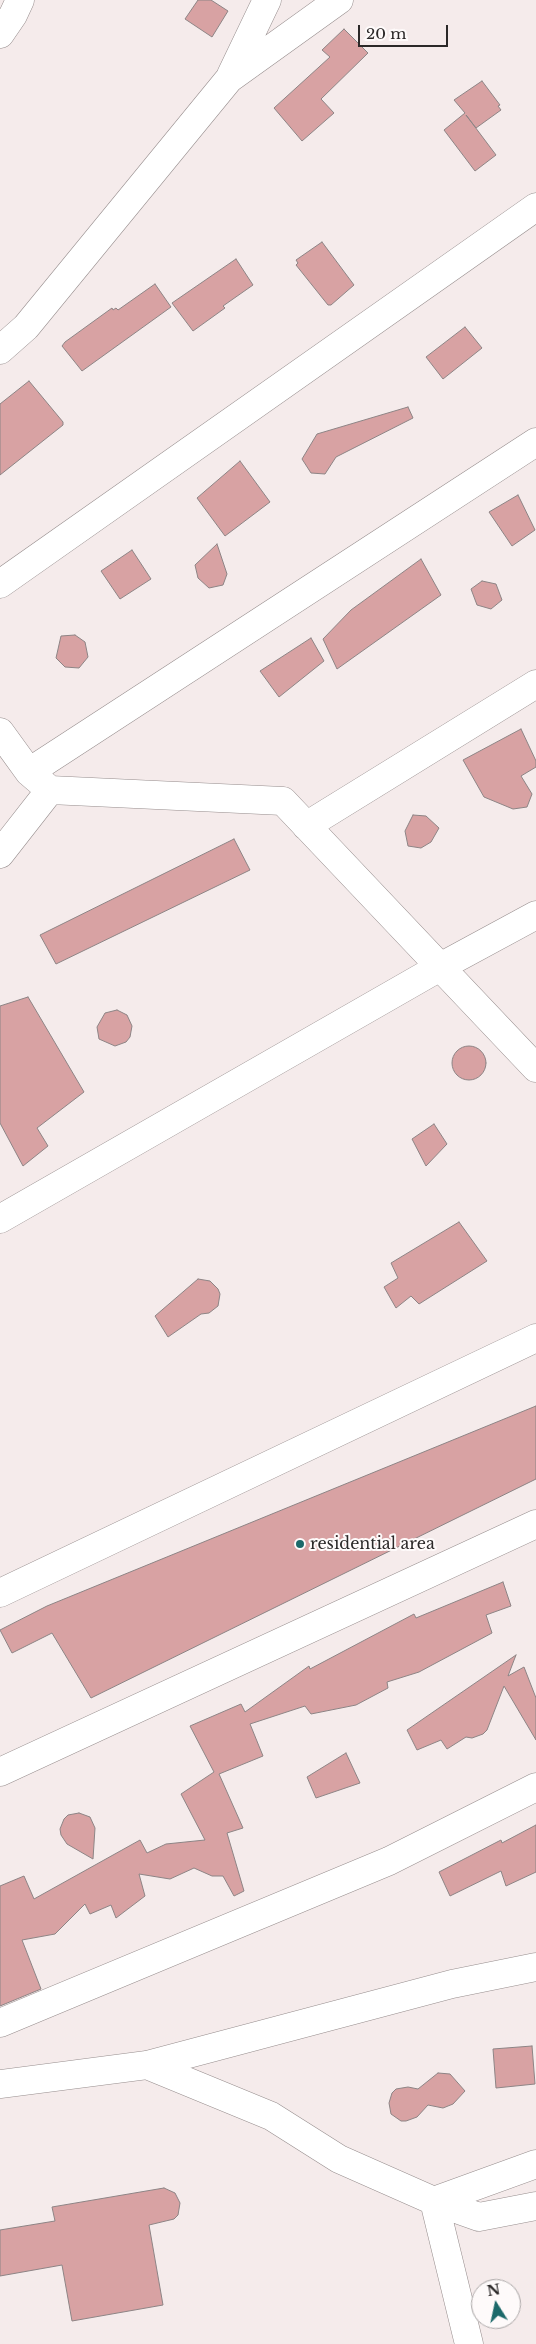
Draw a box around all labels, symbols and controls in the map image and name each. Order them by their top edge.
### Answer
scale bar [361,15,451,47]
text: 20 m [366,24,406,43]
place label: residential area [310,1534,435,1554]
marker: residential area [294,1538,306,1550]
north arrow [471,2279,521,2329]
text: N [486,2280,502,2300]

